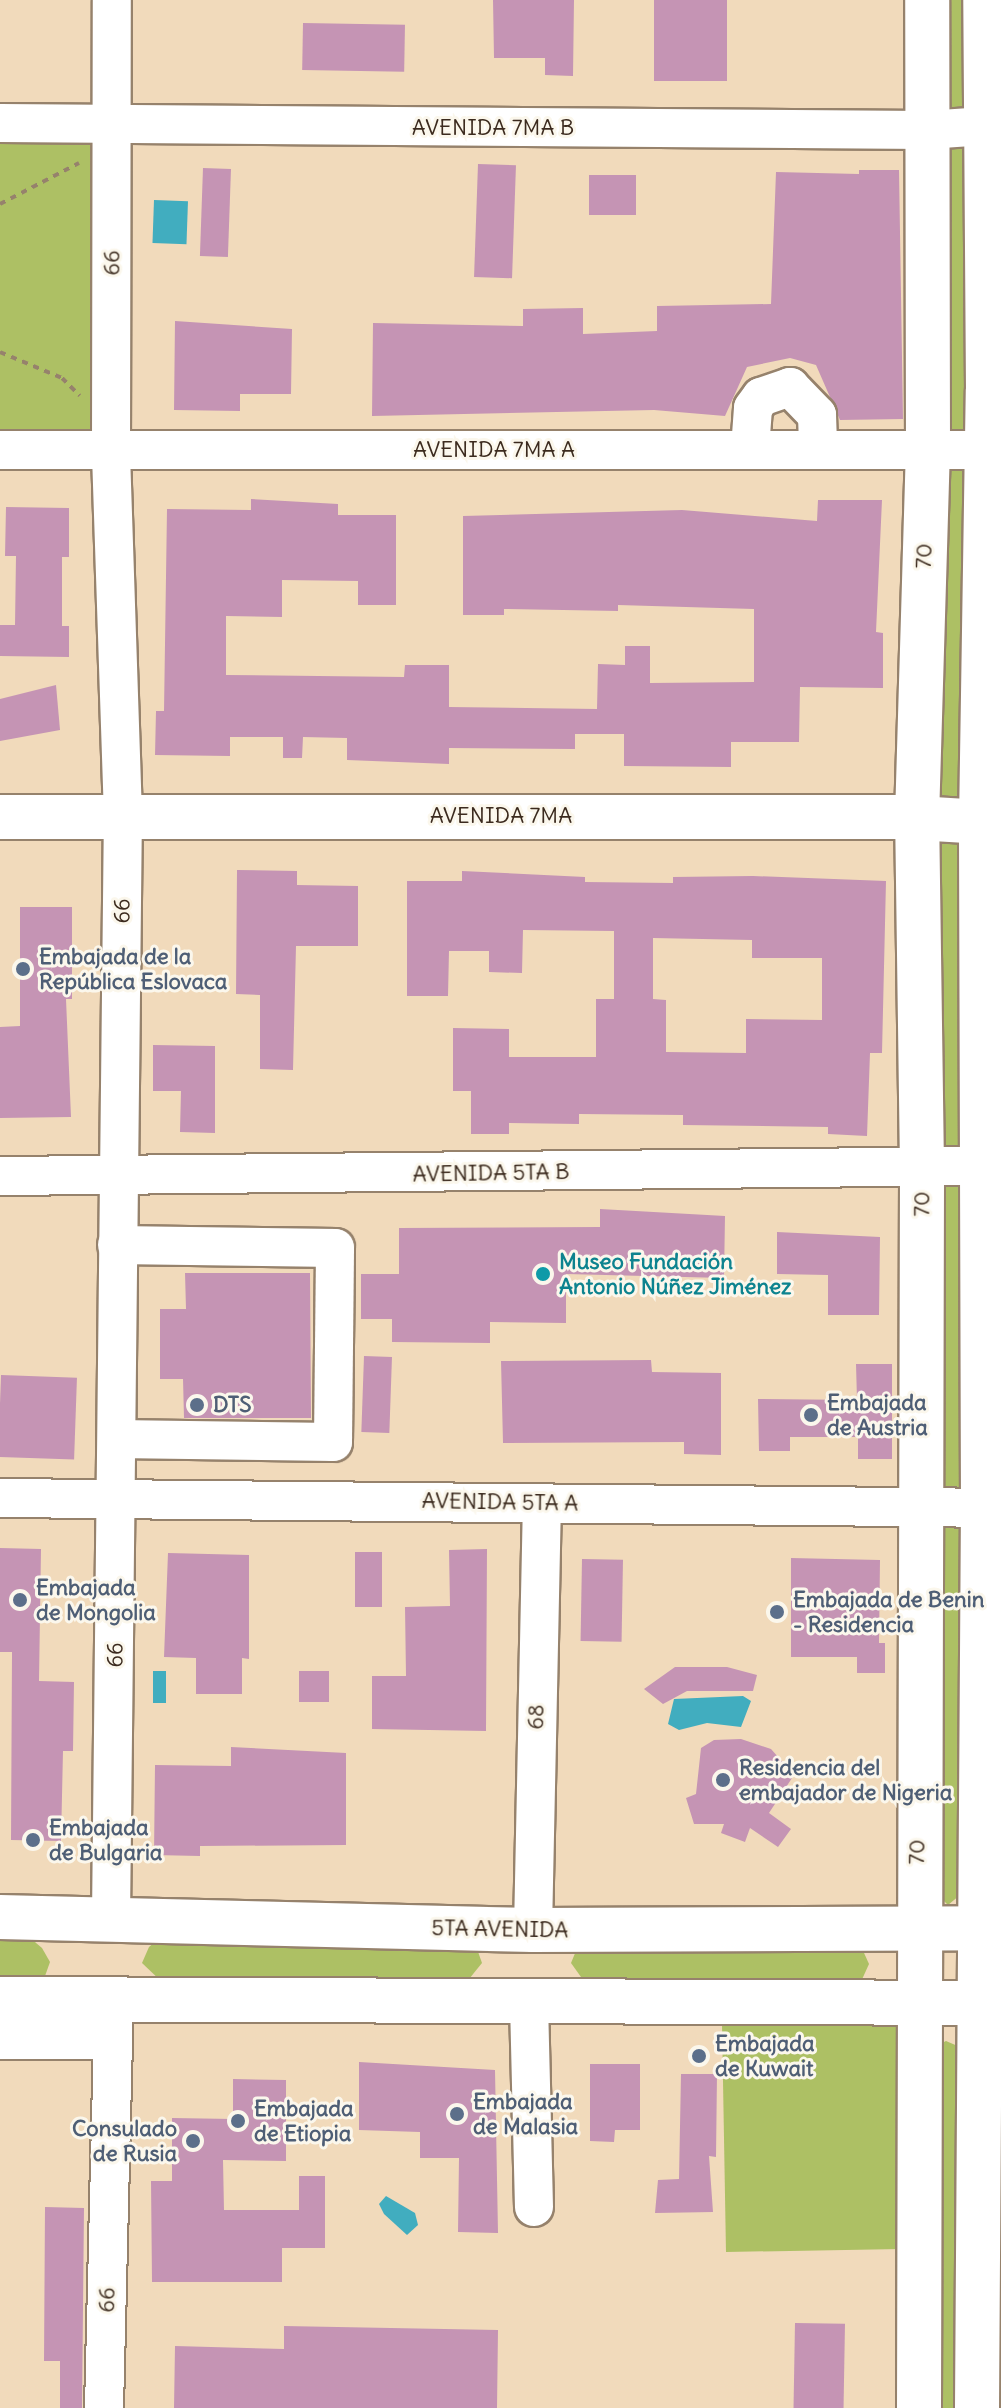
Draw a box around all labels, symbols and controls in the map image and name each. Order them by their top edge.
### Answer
street label: AVENIDA 7MA B [412,115,574,141]
street label: 66 [99,250,125,276]
street label: AVENIDA 7MA A [413,437,575,463]
street label: 70 [910,543,938,569]
street label: AVENIDA 7MA [430,803,572,829]
street label: 66 [109,898,135,924]
place label: Embajada de la República Eslovaca [39,943,227,994]
marker: Embajada de la República Eslovaca [14,960,32,978]
street label: AVENIDA 5TA B [412,1158,570,1188]
street label: 70 [909,1191,935,1217]
place label: Museo Fundación Antonio Núñez Jiménez [559,1248,792,1300]
marker: Museo Fundación Antonio Núñez Jiménez [534,1265,552,1283]
place label: Embajada de Austria [827,1389,928,1440]
place label: DTS [213,1392,251,1418]
marker: DTS [188,1396,206,1414]
marker: Embajada de Austria [802,1406,820,1424]
street label: AVENIDA 5TA A [421,1487,579,1517]
place label: Embajada de Mongolia [36,1574,156,1626]
place label: Embajada de Benin - Residencia [793,1586,985,1638]
marker: Embajada de Mongolia [11,1591,29,1609]
marker: Embajada de Benin - Residencia [768,1603,786,1621]
street label: 66 [102,1642,128,1668]
street label: 68 [523,1704,549,1730]
place label: Residencia del embajador de Nigeria [739,1754,952,1806]
marker: Residencia del embajador de Nigeria [714,1771,732,1789]
place label: Embajada de Bulgaria [49,1814,162,1866]
marker: Embajada de Bulgaria [24,1831,42,1849]
street label: 70 [904,1839,930,1865]
street label: 5TA AVENIDA [431,1915,569,1943]
place label: Embajada de Kuwait [715,2030,815,2082]
marker: Embajada de Kuwait [690,2047,708,2065]
place label: Embajada de Malasia [473,2088,578,2140]
place label: Embajada de Etiopia [254,2095,354,2146]
marker: Embajada de Malasia [448,2105,466,2123]
marker: Embajada de Etiopia [229,2112,247,2130]
place label: Consulado de Rusia [72,2115,177,2166]
marker: Consulado de Rusia [184,2132,202,2150]
street label: 66 [94,2287,120,2313]

